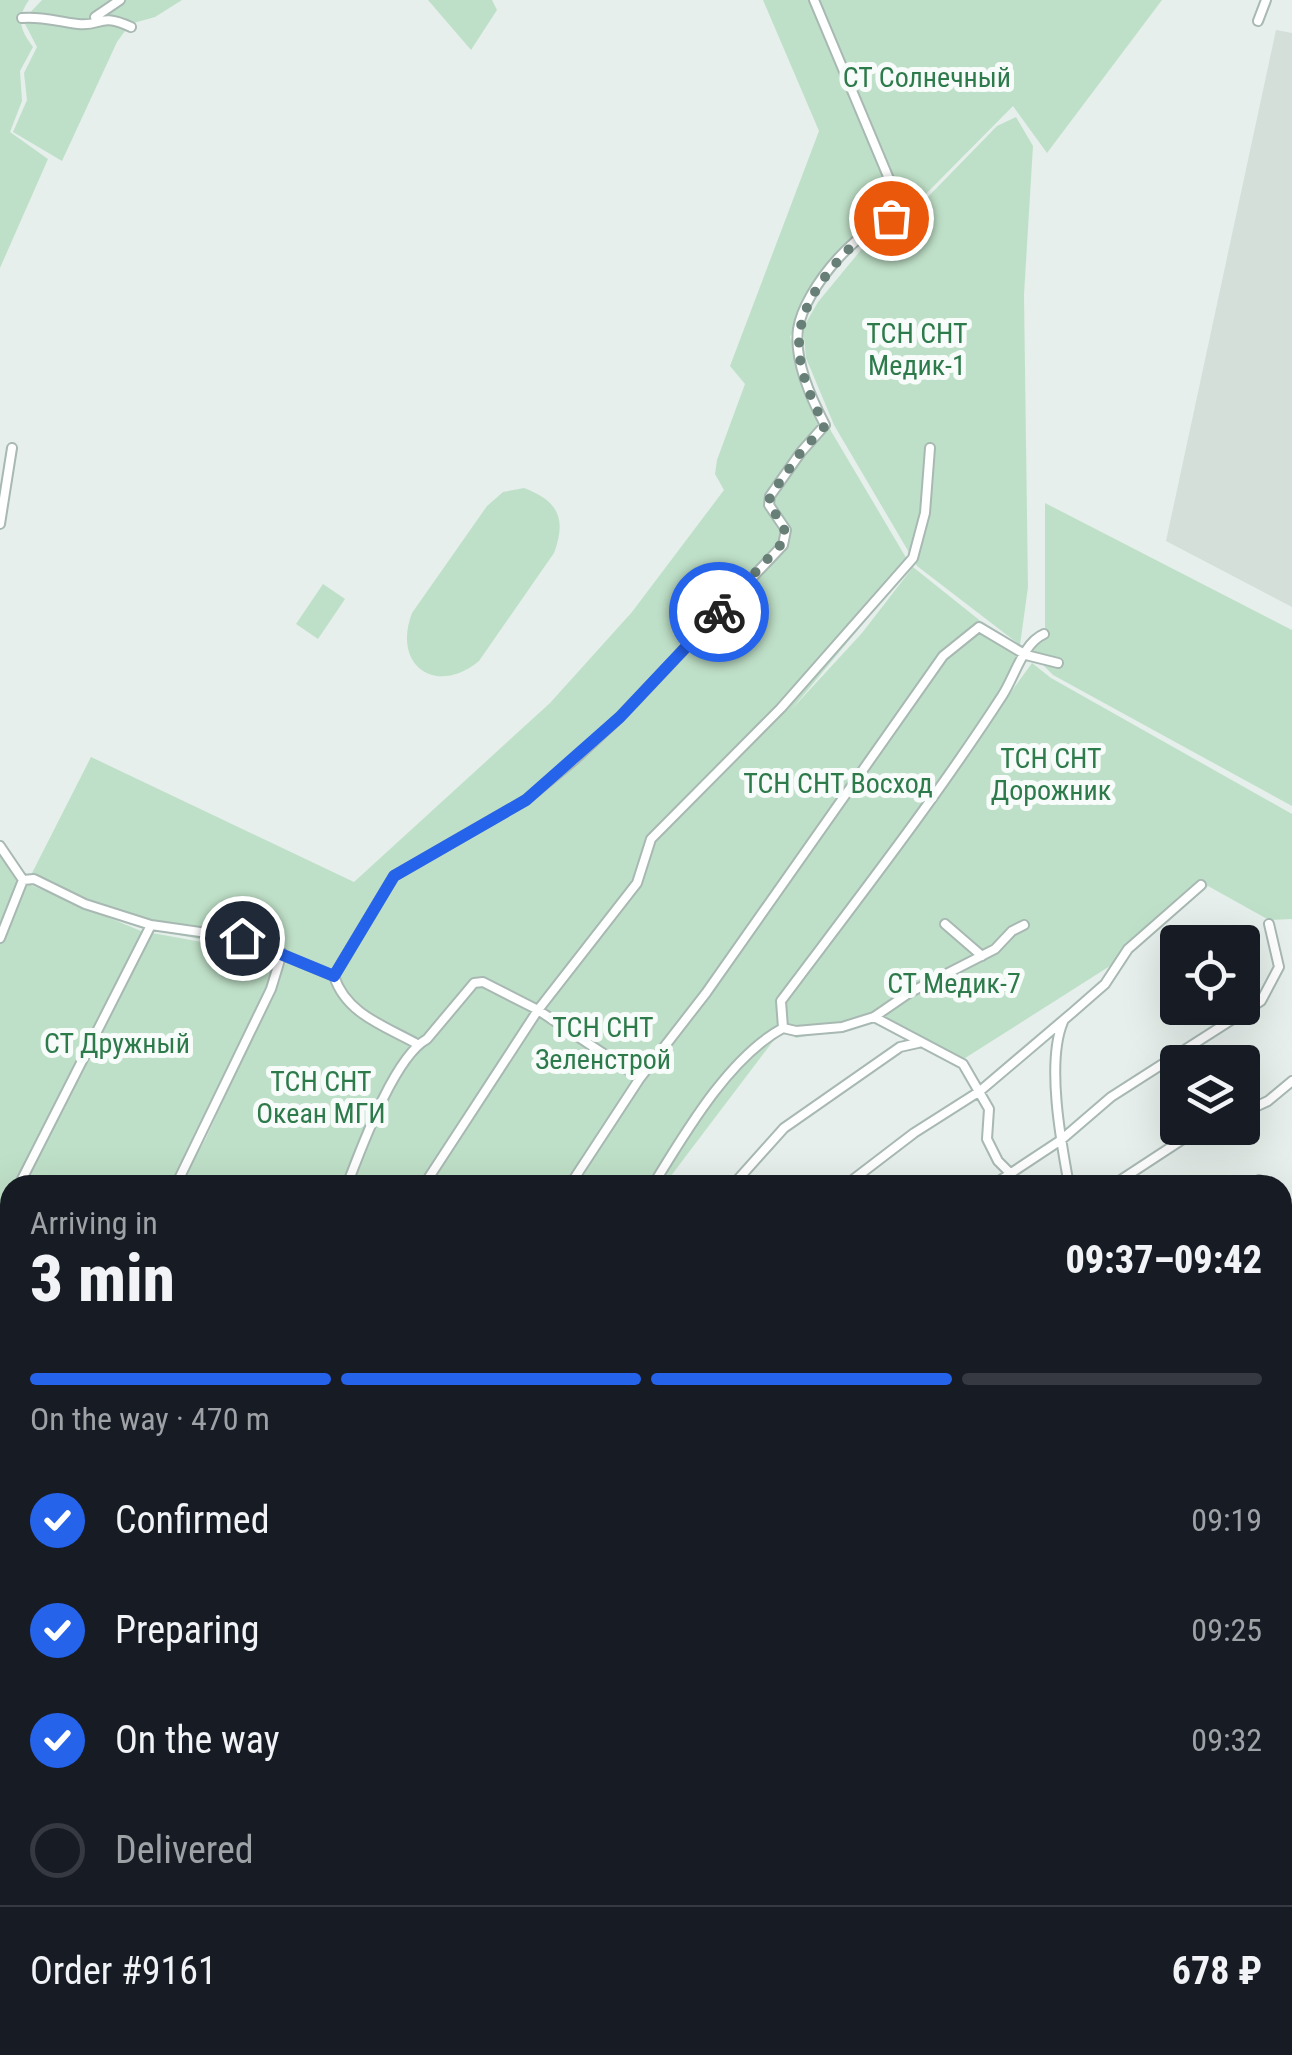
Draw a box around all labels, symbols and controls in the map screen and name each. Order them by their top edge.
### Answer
park label: СТ Солнечный [843,61,1011,94]
pin [849,176,934,261]
icon: bag [864,191,919,246]
park label: ТСН СНТ Медик-1 [866,317,968,382]
courier [669,562,769,662]
icon: bike [692,585,747,640]
park label: ТСН СНТ Дорожник [991,742,1111,807]
park label: ТСН СНТ Восход [743,767,933,800]
pin [200,896,285,981]
icon: home [215,911,270,966]
map controls [1160,925,1260,1145]
button: locate [1160,925,1260,1025]
park label: СТ Медик-7 [887,967,1021,1000]
park label: ТСН СНТ Зеленстрой [535,1011,671,1076]
park label: СТ Дружный [44,1027,190,1060]
button: layers [1160,1045,1260,1145]
park label: ТСН СНТ Океан МГИ [256,1065,386,1130]
text: Arriving in [30,1204,158,1242]
text: 09:37–09:42 [1065,1238,1262,1282]
text: 3 min [30,1241,175,1317]
text: On the way · 470 m [30,1400,270,1438]
icon: check [30,1493,85,1548]
text: Confirmed [115,1498,270,1542]
text: 09:19 [1191,1501,1262,1539]
icon: check [30,1603,85,1658]
text: Preparing [115,1608,260,1652]
text: 09:25 [1191,1611,1262,1649]
icon: check [30,1713,85,1768]
text: On the way [115,1718,280,1762]
text: 09:32 [1191,1721,1262,1759]
text: Delivered [115,1828,254,1872]
text: Order #9161 [30,1949,217,1993]
text: 678 ₽ [1172,1949,1262,1993]

